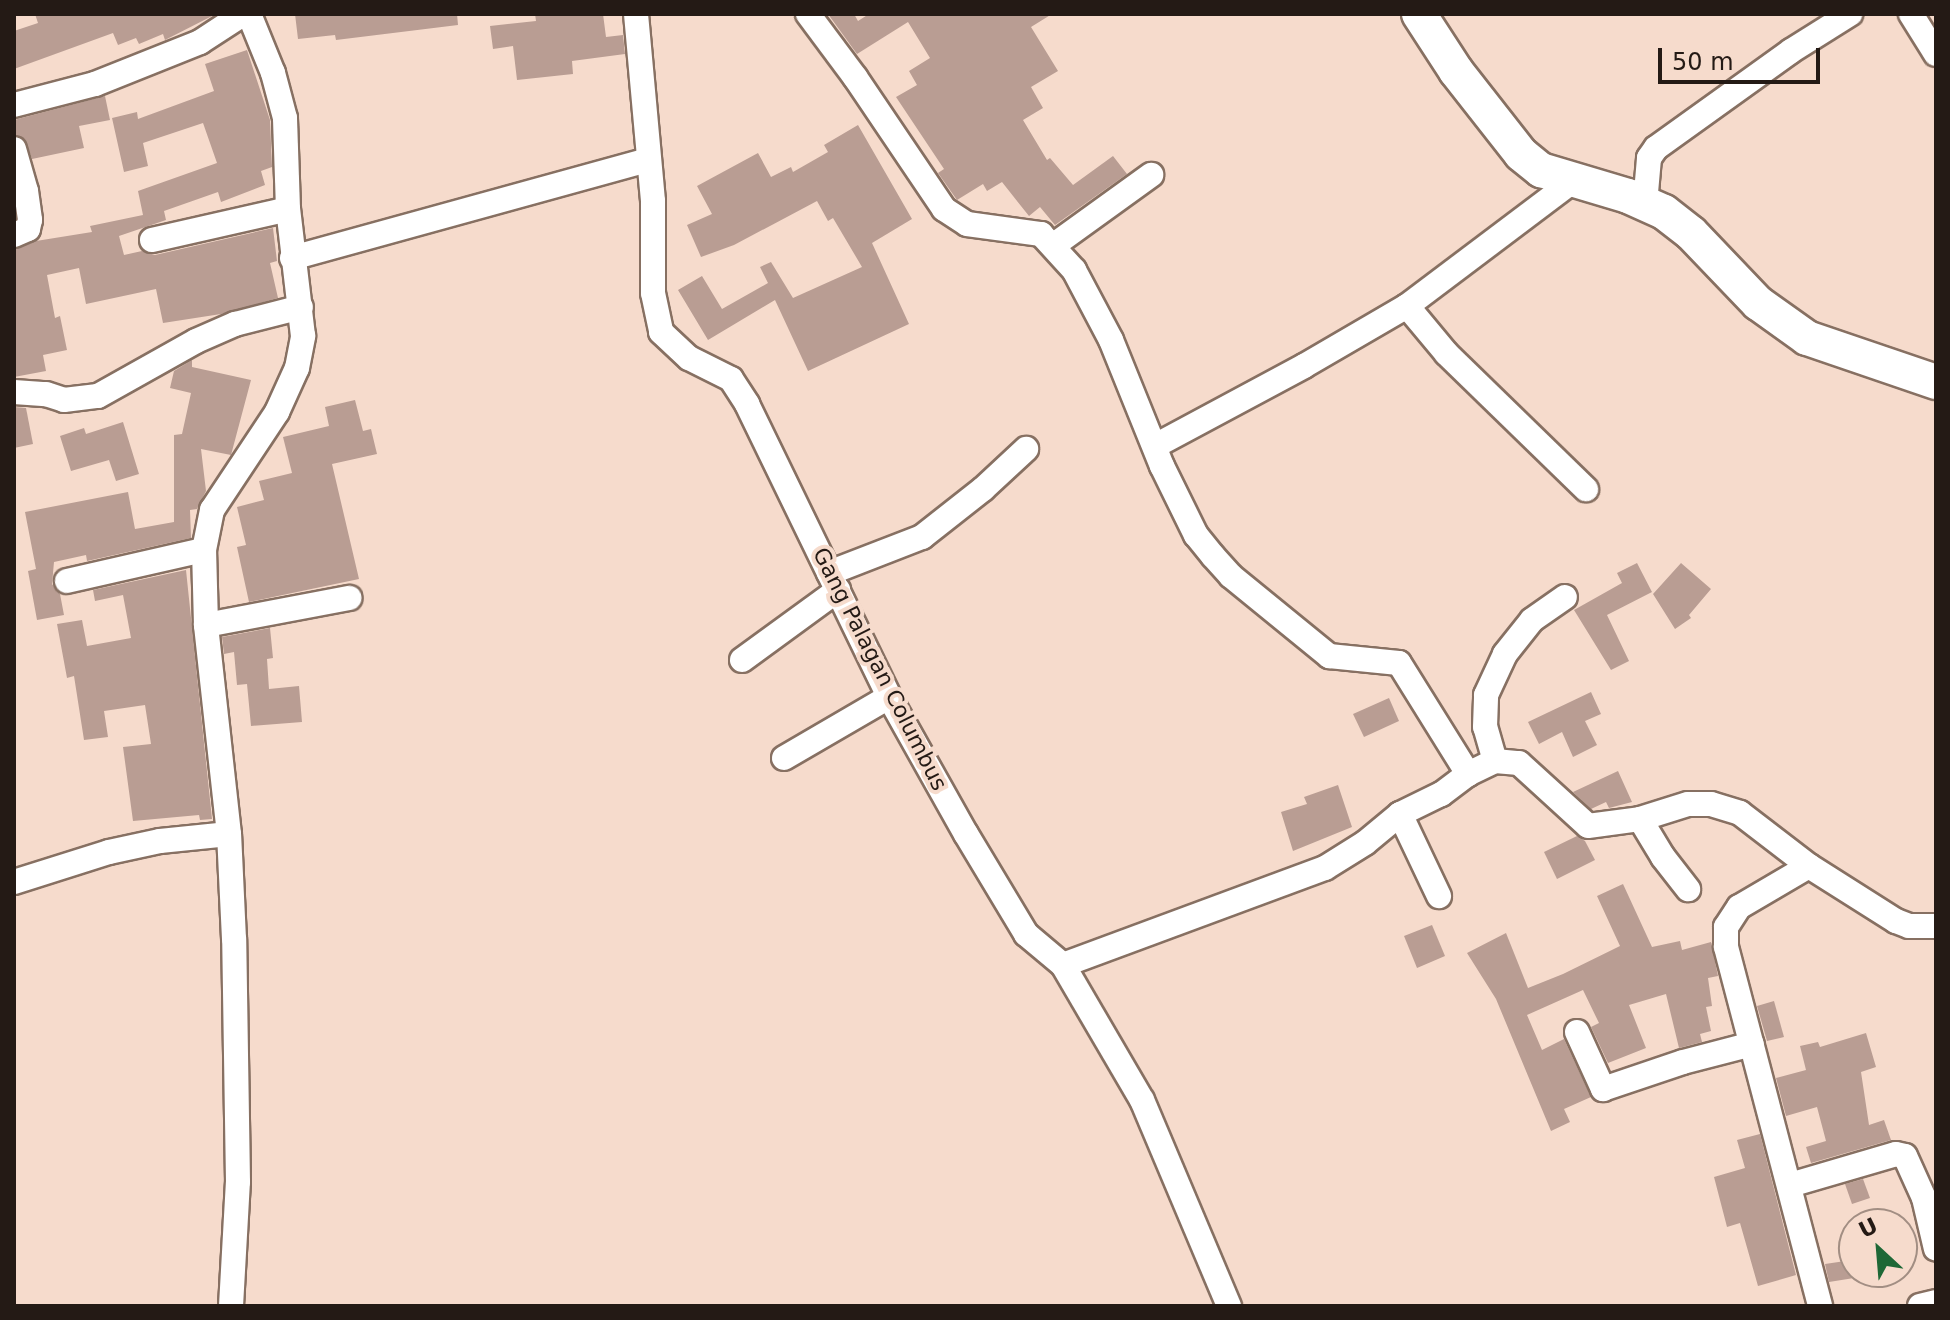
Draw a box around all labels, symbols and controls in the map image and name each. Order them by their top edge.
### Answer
scale bar [1662,32,1824,82]
text: 50 m [1672,48,1734,76]
street label: Gang Palagan Columbus [807,543,953,795]
north arrow [1838,1208,1918,1288]
text: U [1855,1213,1882,1243]

